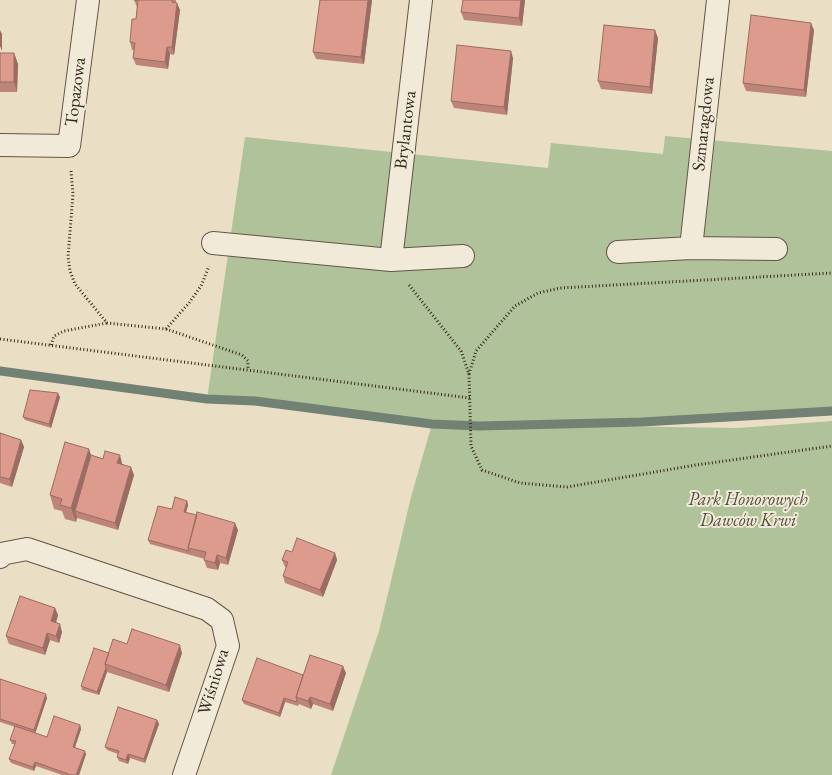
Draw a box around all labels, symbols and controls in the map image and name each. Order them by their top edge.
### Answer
street label: Topazowa [61,56,91,128]
street label: Szmaragdowa [688,76,720,172]
street label: Brylantowa [390,89,422,171]
park label: Park Honorowych Dawców Krwi [688,489,808,532]
street label: Wiśniowa [194,646,234,718]

